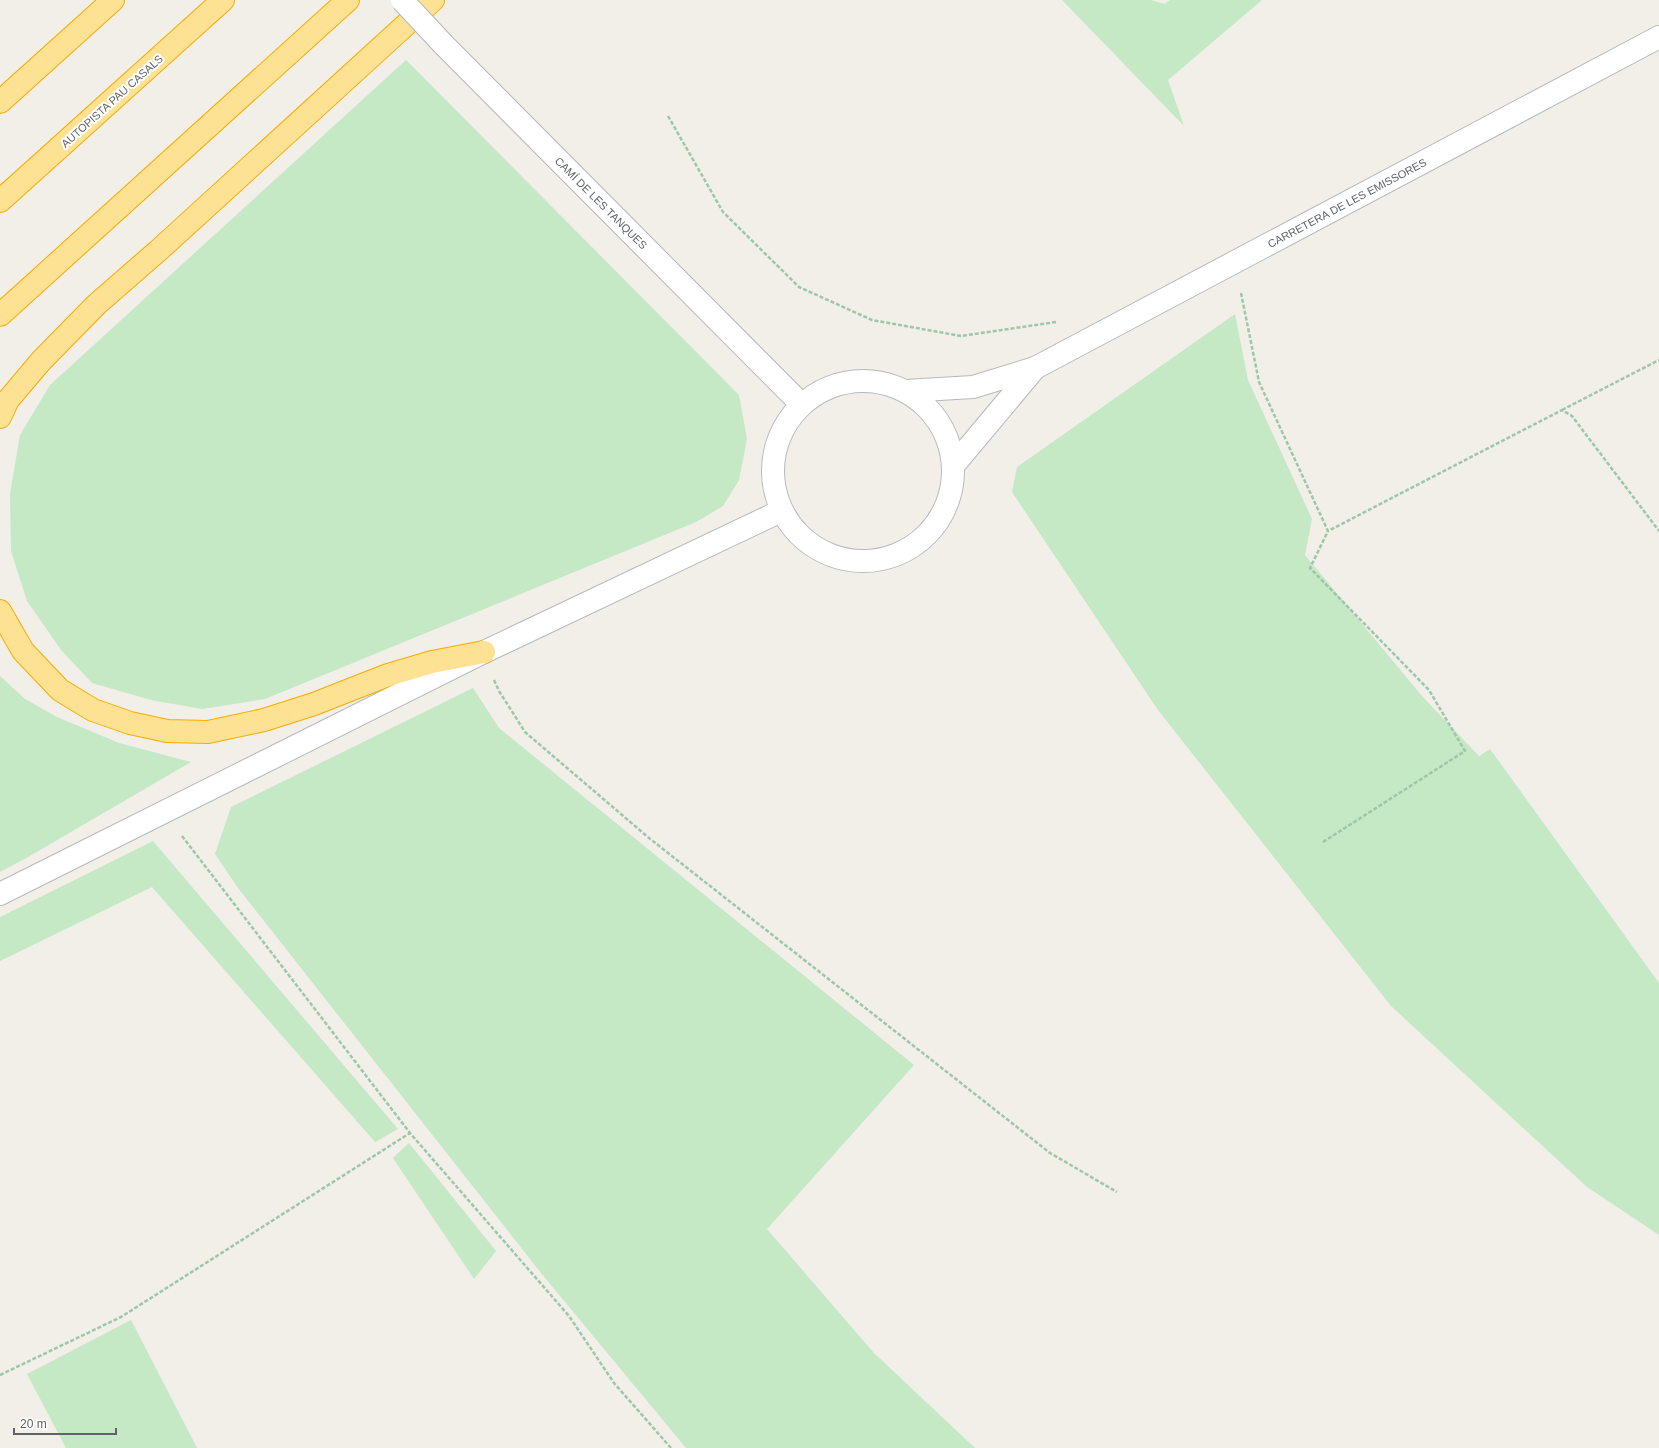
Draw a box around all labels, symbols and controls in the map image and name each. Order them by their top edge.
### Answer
street label: AUTOPISTA PAU CASALS [59,52,165,150]
street label: CAMÍ DE LES TANQUES [553,155,649,251]
street label: CARRETERA DE LES EMISSORES [1266,156,1428,250]
scale bar [14,1410,116,1436]
text: 20 m [20,1417,47,1431]

